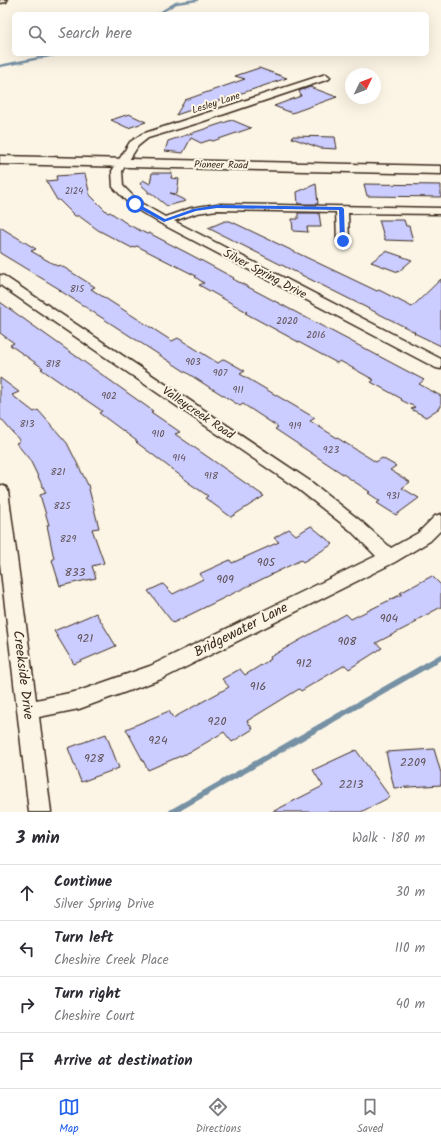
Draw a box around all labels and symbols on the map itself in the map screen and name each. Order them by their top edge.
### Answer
north arrow [345,68,381,104]
street label: Lesley Lane [190,88,243,118]
street label: Pioneer Road [194,157,249,173]
house number: 2124 [65,184,83,199]
route start [126,195,144,213]
route end [334,232,352,250]
street label: Silver Spring Drive [220,244,311,304]
house number: 815 [70,281,85,297]
house number: 2020 [276,313,298,329]
house number: 2016 [306,327,326,343]
house number: 903 [185,354,201,370]
house number: 818 [45,356,62,372]
house number: 907 [213,365,228,381]
street label: Valleycreek Road [158,382,239,445]
house number: 911 [232,382,244,398]
house number: 902 [101,388,117,404]
house number: 813 [20,416,35,432]
house number: 919 [289,418,302,434]
house number: 910 [151,426,165,442]
house number: 923 [323,442,339,458]
house number: 914 [172,450,186,466]
house number: 821 [51,464,65,480]
house number: 918 [204,468,219,484]
house number: 931 [386,488,400,504]
house number: 825 [53,498,71,514]
house number: 829 [60,531,76,547]
house number: 905 [257,553,277,572]
house number: 833 [65,563,86,582]
house number: 909 [216,570,234,589]
street label: Bridgewater Lane [190,597,292,663]
house number: 904 [380,609,399,628]
street label: Creekside Drive [7,629,39,721]
house number: 921 [77,629,94,648]
house number: 908 [337,632,357,651]
house number: 912 [296,654,312,673]
house number: 916 [250,677,266,696]
house number: 920 [208,712,226,731]
house number: 924 [148,731,168,750]
house number: 928 [84,749,105,768]
house number: 2209 [400,753,426,772]
house number: 2213 [339,775,363,794]

